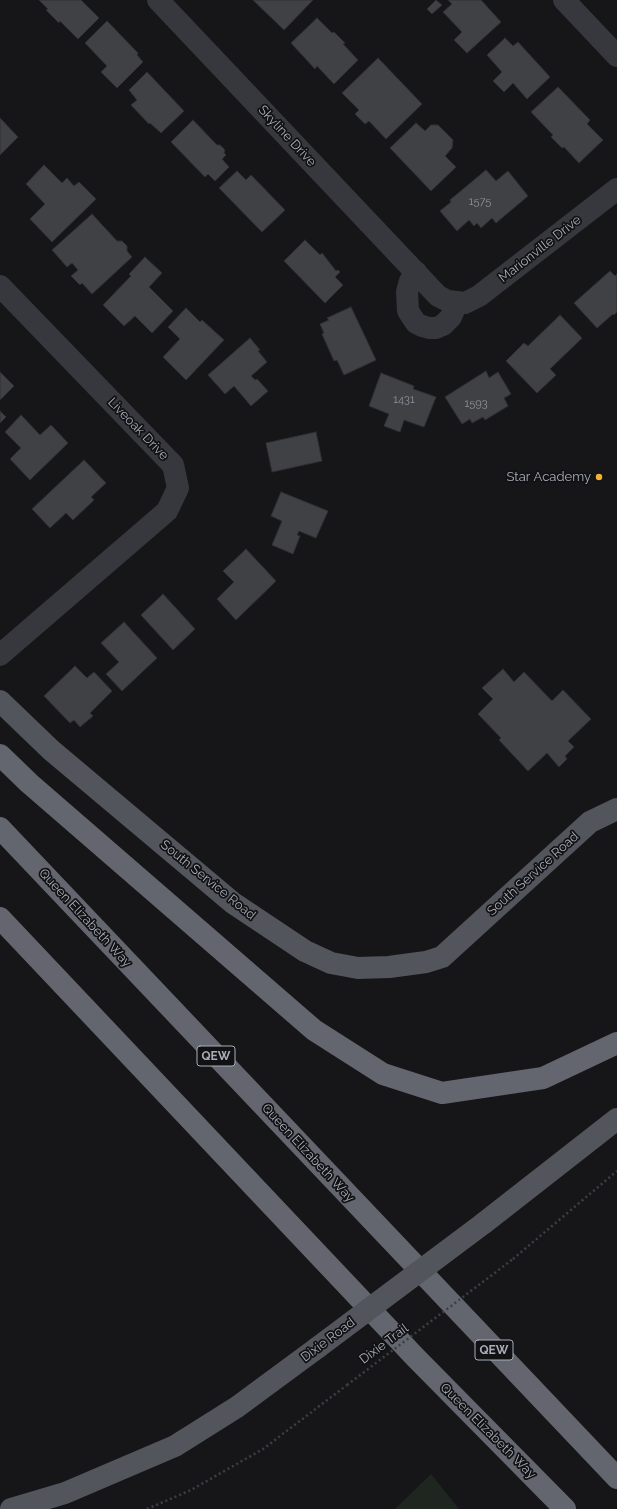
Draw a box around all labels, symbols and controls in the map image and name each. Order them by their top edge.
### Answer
street label: Skyline Drive [255,102,319,170]
house number: 1575 [469,195,491,209]
street label: Marionville Drive [496,212,584,286]
house number: 1431 [393,393,415,407]
street label: Liveoak Drive [104,395,172,463]
house number: 1593 [464,397,488,411]
place label: Star Academy [507,469,591,485]
marker: Star Academy [594,472,604,482]
street label: South Service Road [484,829,582,919]
street label: South Service Road [157,837,259,923]
street label: Queen Elizabeth Way [35,865,135,971]
road number: QEW [197,1046,235,1066]
street label: Queen Elizabeth Way [258,1100,358,1206]
street label: Dixie Road [298,1315,358,1365]
street label: Dixie Trail [356,1321,412,1367]
road number: QEW [475,1340,513,1360]
street label: Queen Elizabeth Way [437,1380,539,1482]

